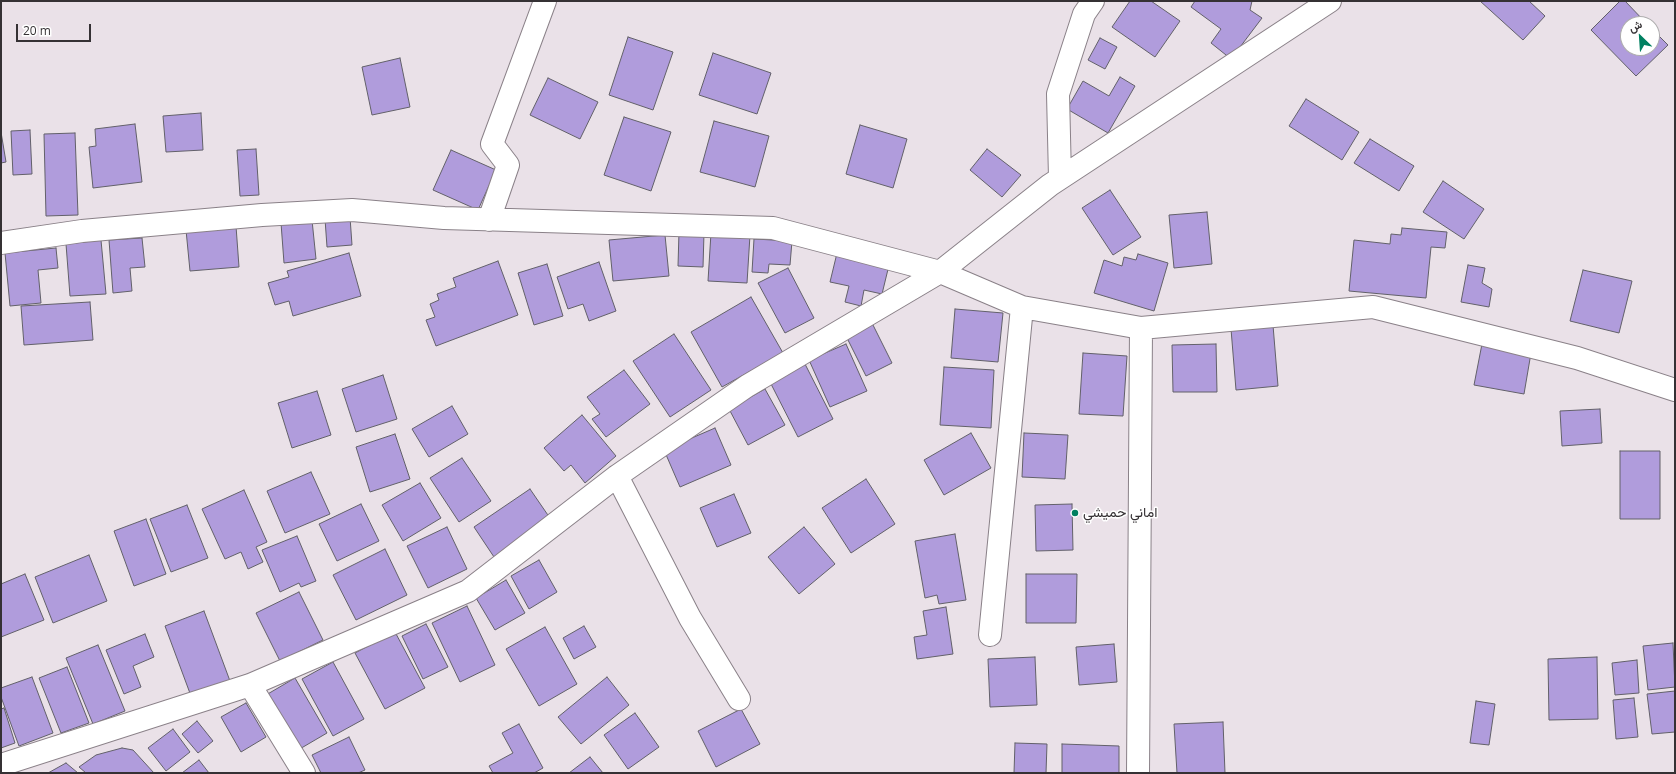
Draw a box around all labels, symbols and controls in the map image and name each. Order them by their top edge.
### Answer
scale bar [18,16,93,42]
north arrow [1620,16,1660,56]
text: ش [1626,16,1644,35]
text: 20 m [23,22,51,39]
place label: اماني حميشي [1083,505,1157,521]
marker: اماني حميشي [1070,508,1080,518]

